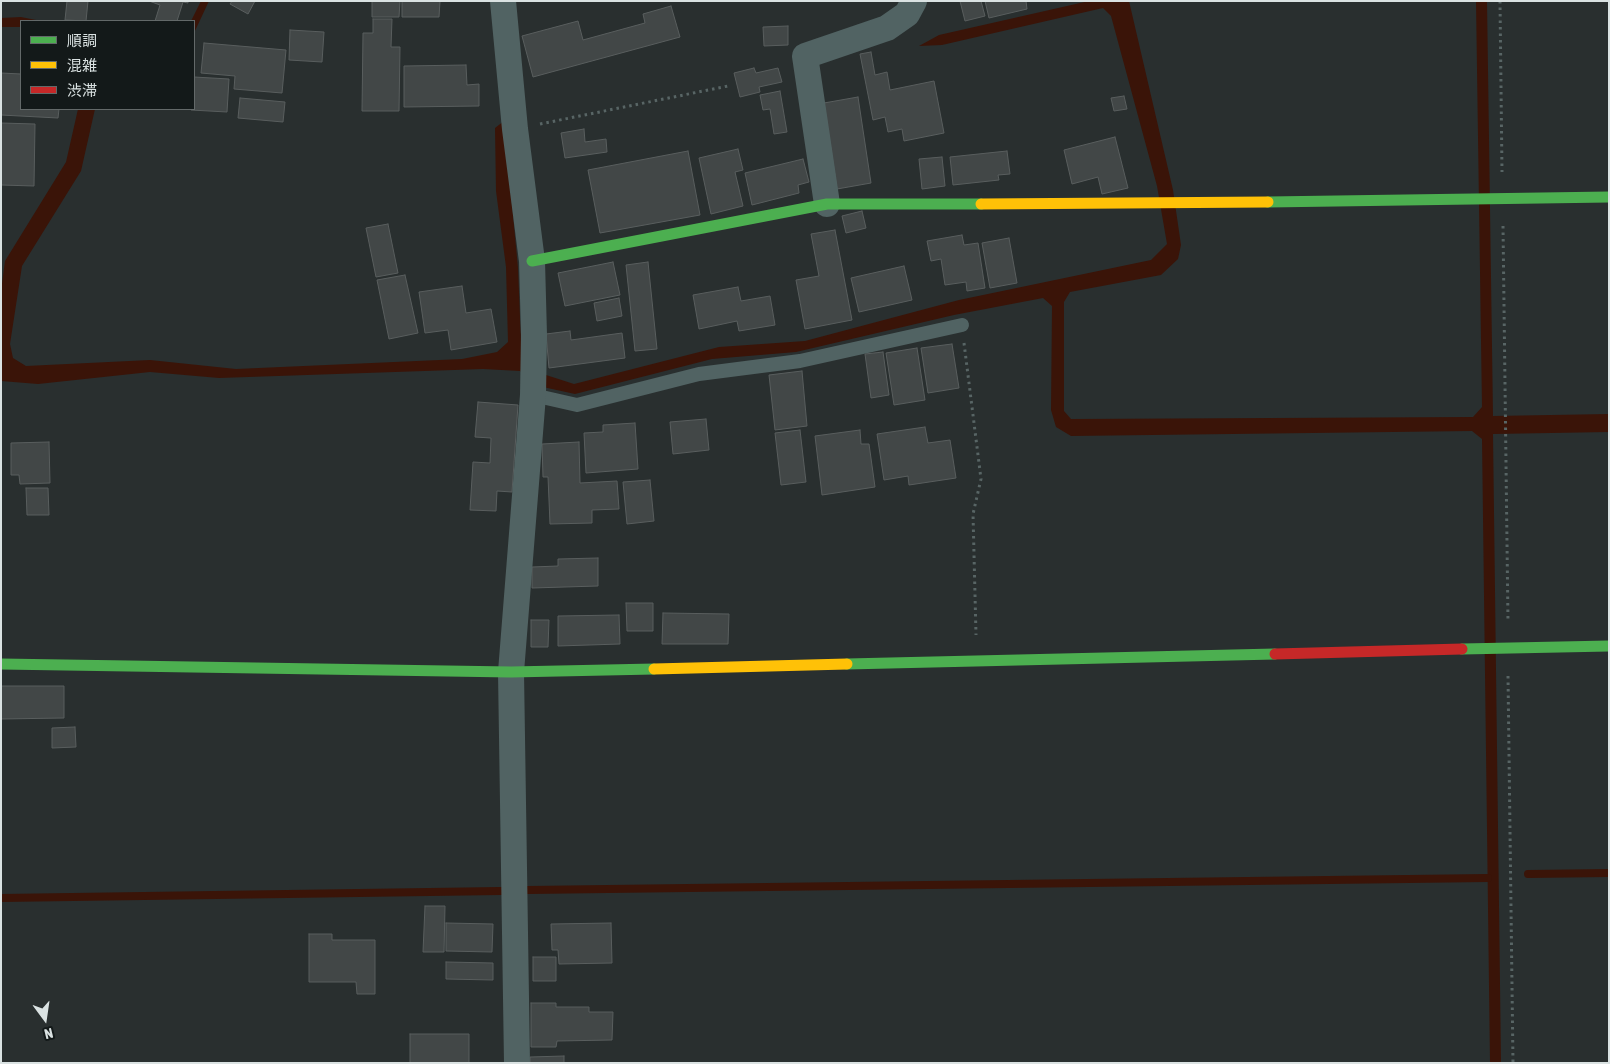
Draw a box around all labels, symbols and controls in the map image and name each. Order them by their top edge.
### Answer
legend [20,20,195,110]
text: 順調 [67,32,97,49]
text: 混雑 [67,57,97,74]
text: 渋滞 [67,82,97,99]
north arrow [20,994,70,1044]
text: N [43,1025,55,1042]

